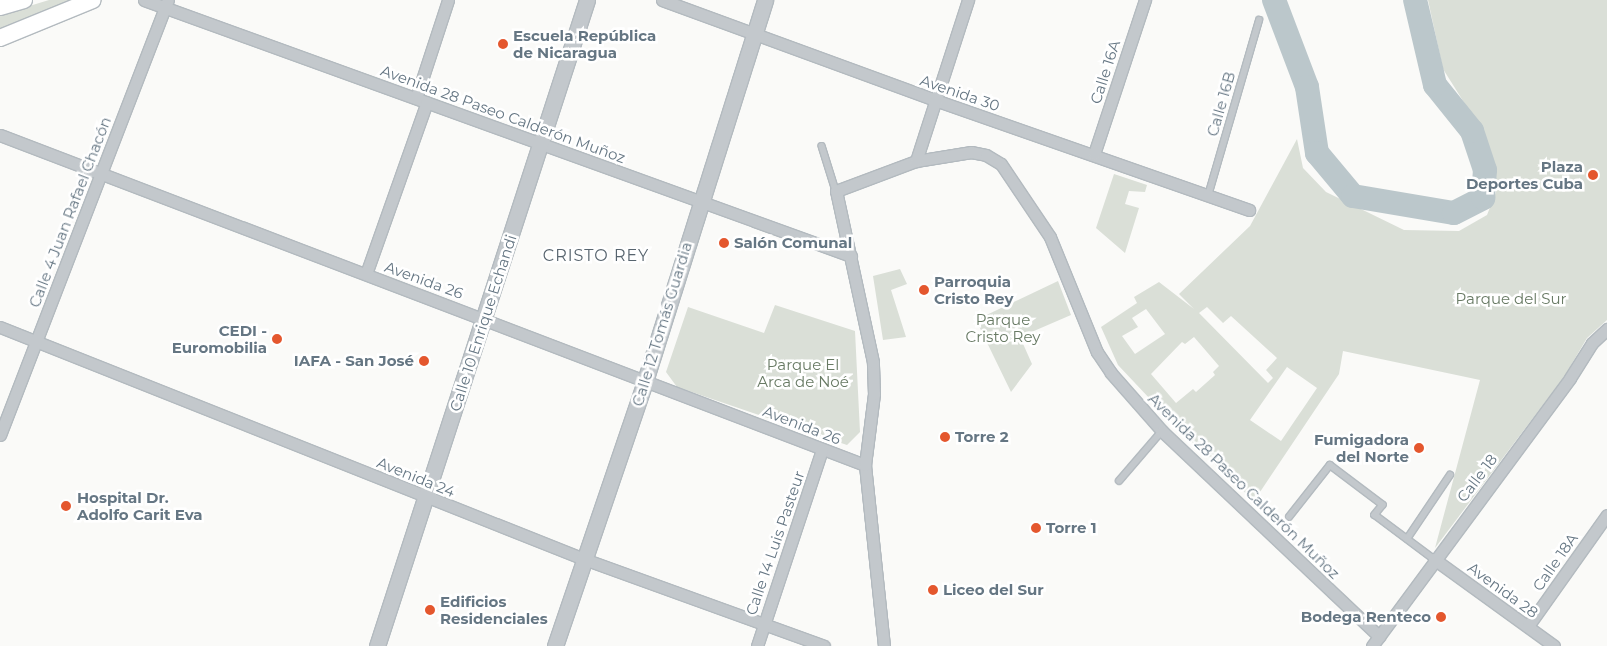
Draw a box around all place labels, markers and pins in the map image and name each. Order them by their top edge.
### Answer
place label: Escuela República de Nicaragua [513,26,656,61]
marker: Escuela República de Nicaragua [497,38,509,50]
place label: Plaza Deportes Cuba [1466,157,1583,192]
marker: Plaza Deportes Cuba [1587,169,1599,181]
place label: Salón Comunal [734,234,852,252]
marker: Salón Comunal [718,237,730,249]
place label: Parroquia Cristo Rey [934,272,1014,307]
marker: Parroquia Cristo Rey [918,284,930,296]
place label: CEDI - Euromobilia [172,321,267,356]
marker: CEDI - Euromobilia [271,333,283,345]
place label: IAFA - San José [294,352,414,370]
marker: IAFA - San José [418,355,430,367]
place label: Torre 2 [955,428,1009,446]
place label: Fumigadora del Norte [1314,430,1409,465]
marker: Torre 2 [939,431,951,443]
marker: Fumigadora del Norte [1413,442,1425,454]
place label: Hospital Dr. Adolfo Carit Eva [77,488,203,523]
marker: Hospital Dr. Adolfo Carit Eva [59,499,73,513]
place label: Torre 1 [1046,519,1097,537]
marker: Torre 1 [1030,522,1042,534]
place label: Liceo del Sur [943,581,1044,599]
marker: Liceo del Sur [927,584,939,596]
place label: Edificios Residenciales [440,592,548,627]
marker: Edificios Residenciales [424,604,436,616]
place label: Bodega Renteco [1301,608,1431,626]
marker: Bodega Renteco [1435,611,1447,623]

